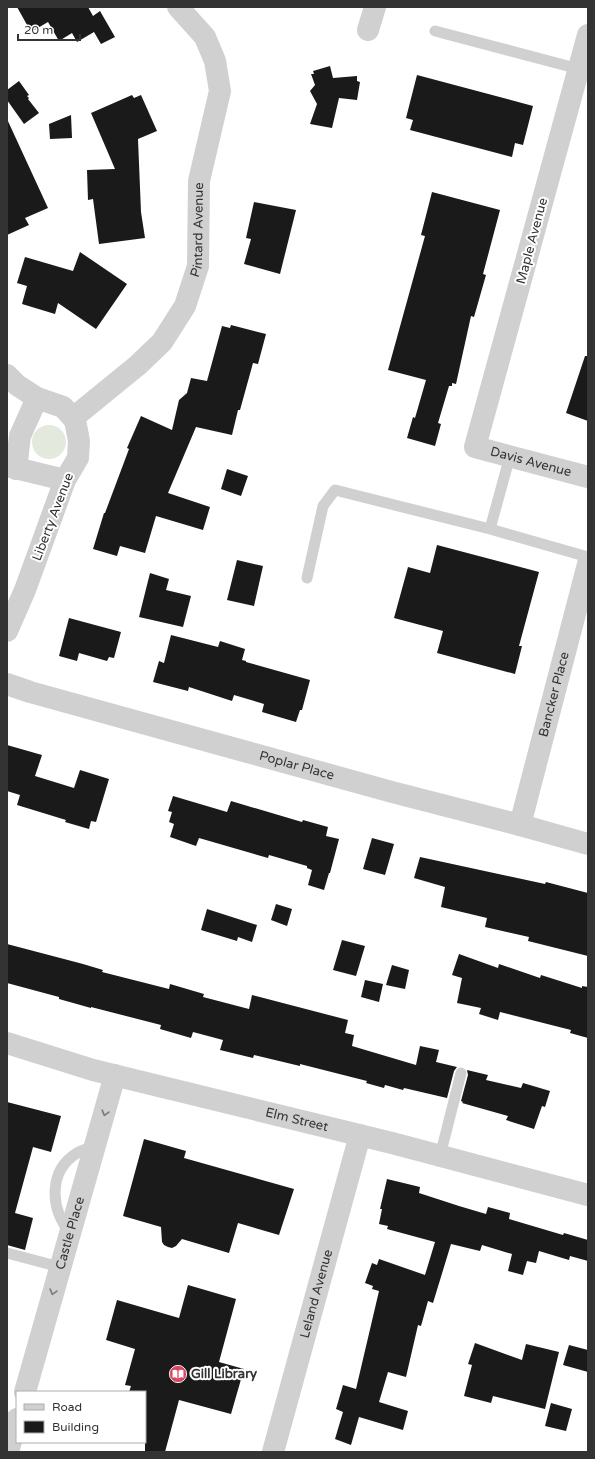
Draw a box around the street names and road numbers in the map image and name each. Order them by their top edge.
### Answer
street label: Pintard Avenue [187,182,207,279]
street label: Maple Avenue [513,196,551,286]
street label: Davis Avenue [489,443,573,480]
street label: Liberty Avenue [29,471,77,563]
street label: Bancker Place [535,650,573,739]
street label: Poplar Place [257,748,336,784]
street label: Elm Street [264,1104,330,1135]
street label: Castle Place [52,1195,88,1272]
street label: Leland Avenue [297,1248,336,1340]

